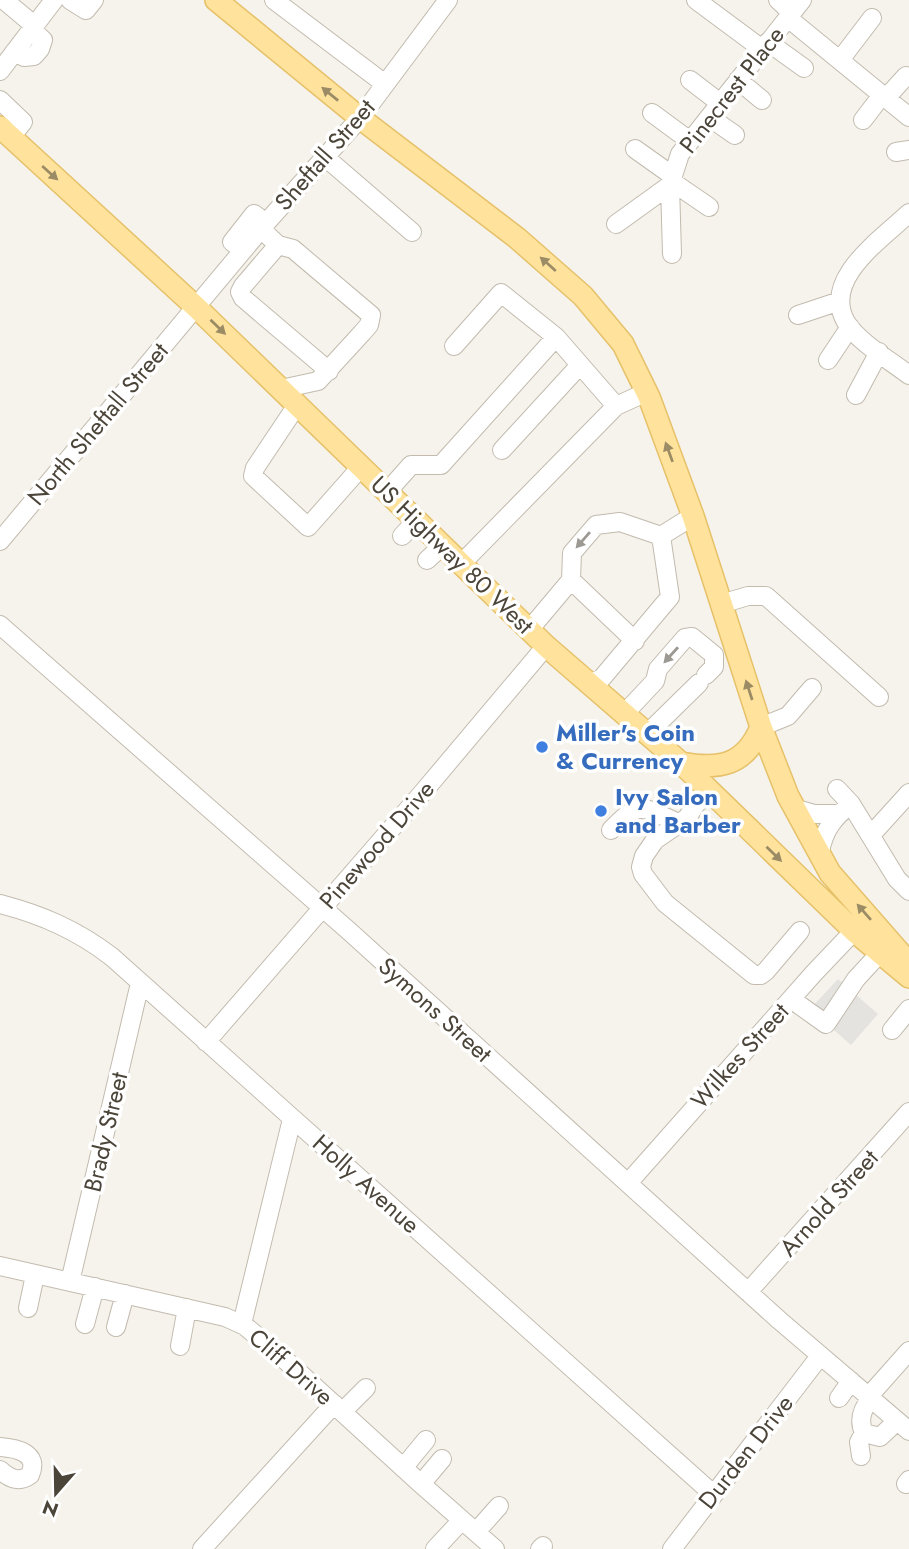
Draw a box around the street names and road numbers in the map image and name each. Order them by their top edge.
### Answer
street label: Pinecrest Place [671,19,792,161]
street label: Sheftall Street [266,91,383,218]
street label: North Sheftall Street [19,334,177,513]
street label: US Highway 80 West [363,467,542,642]
street label: Pinewood Drive [311,773,442,917]
street label: Symons Street [371,949,500,1070]
street label: Wilkes Street [682,995,797,1117]
street label: Brady Street [75,1068,136,1195]
street label: Holly Avenue [305,1126,428,1241]
street label: Arnold Street [771,1141,886,1264]
street label: Cliff Drive [241,1320,341,1413]
street label: Durden Drive [690,1387,801,1516]

